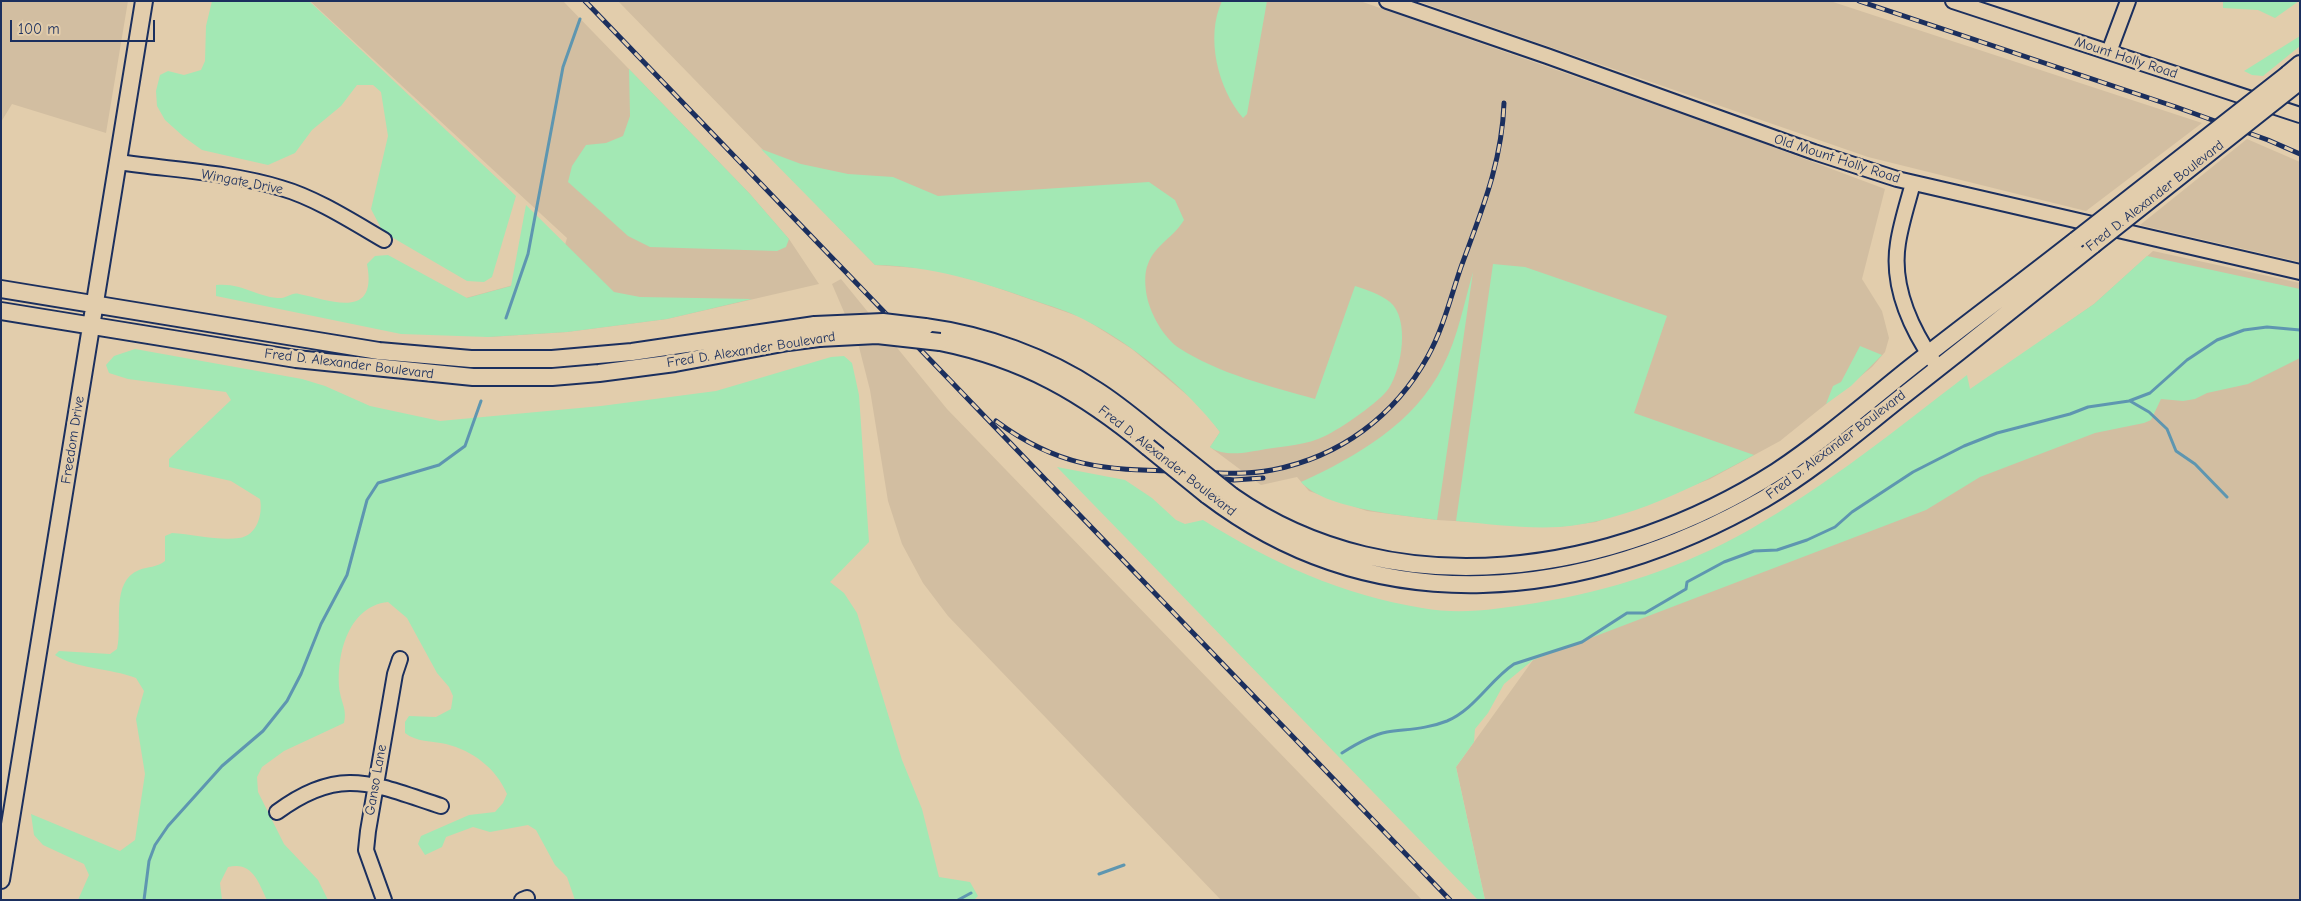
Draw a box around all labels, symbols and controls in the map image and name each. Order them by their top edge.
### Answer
scale bar [12,10,158,42]
text: 100 m [18,20,60,38]
street label: Mount Holly Road [2072,33,2180,83]
street label: Old Mount Holly Road [1772,131,1902,187]
street label: Fred D. Alexander Boulevard [2083,137,2227,255]
street label: Wingate Drive [200,166,284,198]
street label: Fred D. Alexander Boulevard [666,328,836,372]
street label: Fred D. Alexander Boulevard [263,345,435,383]
street label: Fred D. Alexander Boulevard [1763,387,1909,503]
street label: Freedom Drive [58,395,88,485]
street label: Fred D. Alexander Boulevard [1095,402,1239,520]
street label: Ganso Lane [362,743,390,817]

